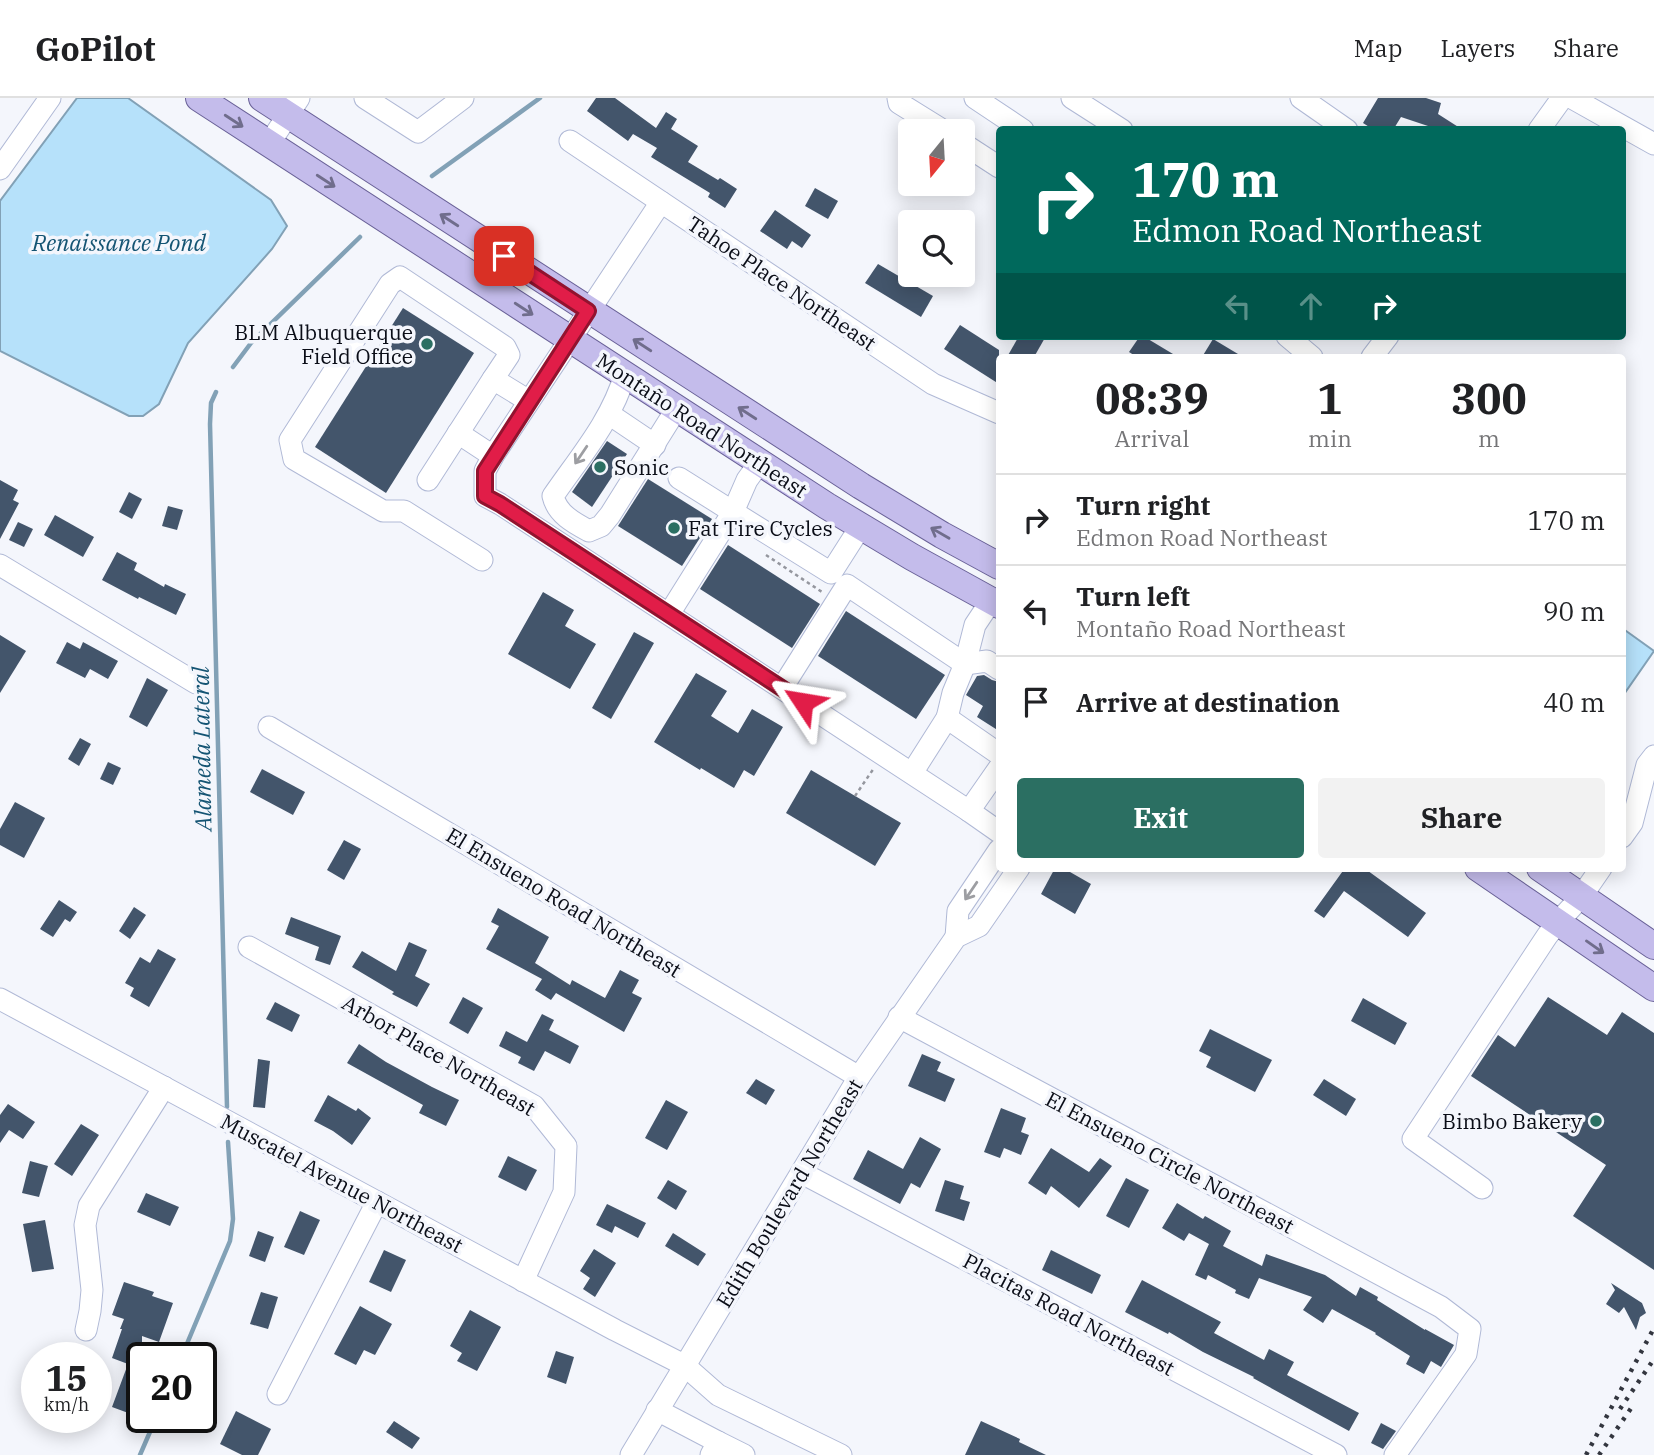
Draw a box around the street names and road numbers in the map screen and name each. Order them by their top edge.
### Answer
street label: Tahoe Place Northeast [682,209,882,357]
street label: Montaño Road Northeast [591,346,813,504]
street label: El Ensueno Road Northeast [441,821,687,983]
street label: Arbor Place Northeast [337,988,541,1122]
street label: Edith Boulevard Northeast [709,1073,869,1313]
street label: El Ensueno Circle Northeast [1041,1084,1299,1240]
street label: Muscatel Avenue Northeast [216,1107,468,1259]
street label: Placitas Road Northeast [958,1246,1180,1382]

